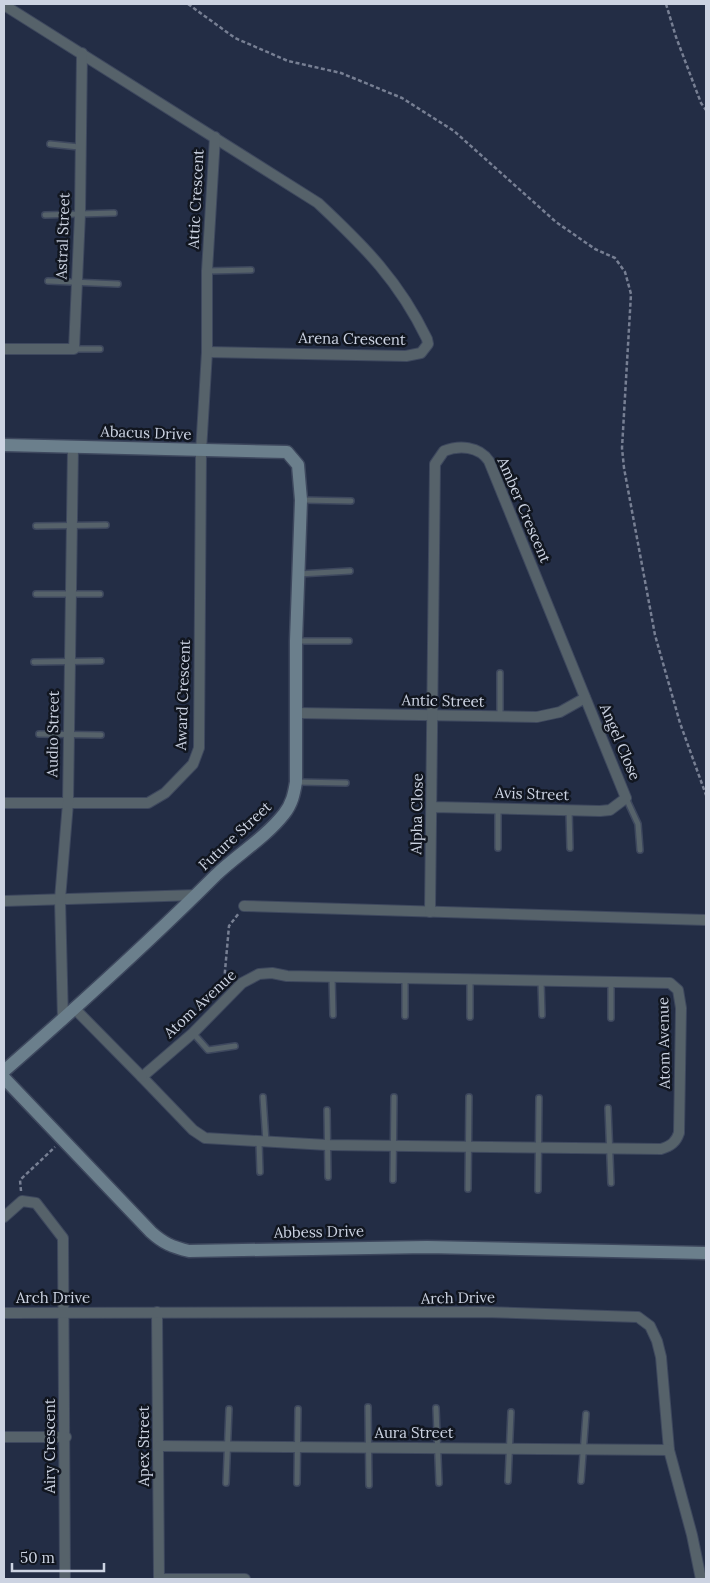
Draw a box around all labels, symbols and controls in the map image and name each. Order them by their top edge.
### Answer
street label: Attic Crescent [183,148,208,250]
street label: Astral Street [51,192,74,281]
street label: Arena Crescent [297,328,406,349]
street label: Abacus Drive [99,421,192,444]
street label: Amber Crescent [493,453,555,566]
street label: Award Crescent [171,639,194,752]
street label: Audio Street [42,690,63,779]
street label: Antic Street [400,690,485,711]
street label: Angel Close [595,700,645,783]
street label: Alpha Close [406,773,427,856]
street label: Avis Street [494,783,570,804]
street label: Future Street [194,797,275,874]
street label: Atom Avenue [159,965,240,1043]
street label: Atom Avenue [653,997,674,1090]
street label: Abbess Drive [273,1221,364,1242]
street label: Arch Drive [420,1287,495,1308]
street label: Arch Drive [15,1288,90,1307]
street label: Airy Crescent [40,1398,59,1494]
street label: Apex Street [134,1405,153,1487]
street label: Aura Street [374,1423,454,1442]
scale bar [12,1540,105,1572]
text: 50 m [20,1548,55,1567]

